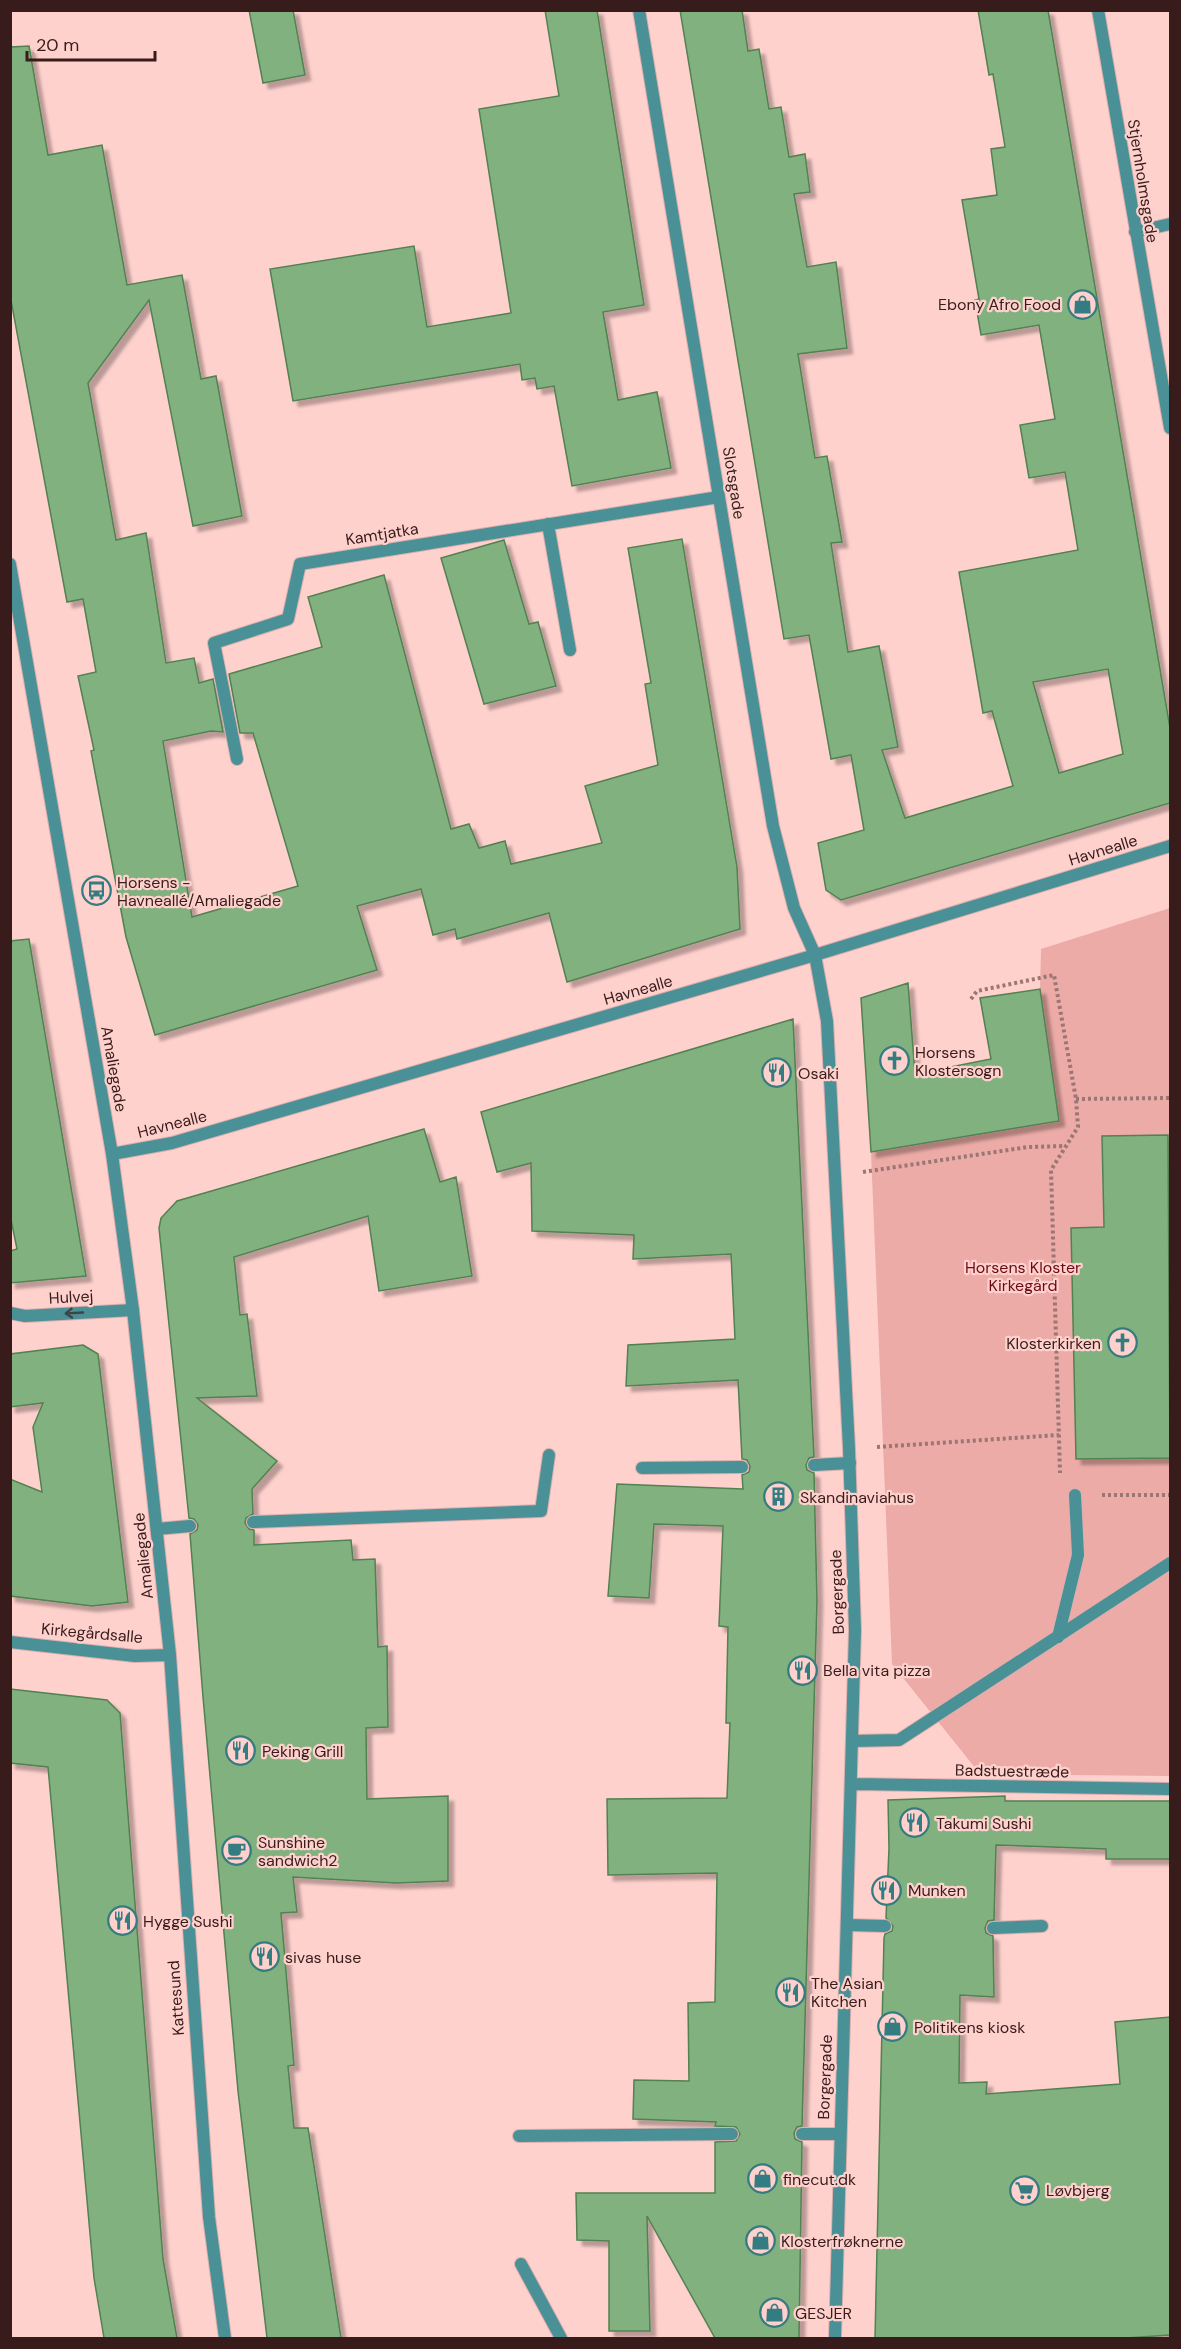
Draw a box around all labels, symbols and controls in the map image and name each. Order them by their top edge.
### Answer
scale bar [27,24,154,62]
text: 20 m [36,33,79,57]
street label: Stjernholmsgade [1123,118,1163,244]
shop icon: Ebony Afro Food [1066,288,1098,320]
place label: Ebony Afro Food [938,294,1061,315]
street label: Slotsgade [718,445,750,521]
street label: Kamtjatka [344,518,420,550]
street label: Havnealle [1066,830,1140,870]
place label: Horsens - Havneallé/Amaliegade [117,872,281,911]
bus stop icon: Horsens - Havneallé/Amaliegade [80,875,112,907]
street label: Havnealle [601,970,675,1010]
street label: Amaliegade [96,1024,132,1114]
place label: Horsens Klostersogn [915,1042,1001,1081]
church icon: Horsens Klostersogn [878,1045,910,1077]
restaurant icon: Osaki [761,1057,793,1089]
place label: Osaki [798,1063,839,1084]
street label: Havnealle [135,1105,209,1143]
park label: Horsens Kloster Kirkegård [965,1257,1081,1296]
street label: Hulvej [48,1285,94,1309]
one-way arrow [65,1308,85,1319]
church icon: Klosterkirken [1106,1327,1138,1359]
place label: Klosterkirken [1006,1333,1101,1354]
building icon: Skandinaviahus [763,1481,795,1513]
place label: Skandinaviahus [800,1487,914,1508]
street label: Amaliegade [128,1512,158,1600]
street label: Borgergade [825,1549,849,1635]
street label: Kirkegårdsalle [40,1618,144,1648]
restaurant icon: Bella vita pizza [786,1654,818,1686]
place label: Bella vita pizza [823,1660,931,1681]
restaurant icon: Peking Grill [225,1735,257,1767]
place label: Peking Grill [262,1741,343,1762]
street label: Badstuestræde [955,1760,1069,1782]
restaurant icon: Takumi Sushi [899,1807,931,1839]
place label: Takumi Sushi [936,1813,1032,1834]
place label: Sunshine sandwich2 [258,1832,338,1871]
cafe icon: Sunshine sandwich2 [221,1835,253,1867]
restaurant icon: Munken [871,1874,903,1906]
place label: Munken [908,1880,966,1901]
restaurant icon: Hygge Sushi [106,1905,138,1937]
place label: Hygge Sushi [143,1911,233,1932]
restaurant icon: sivas huse [248,1941,280,1973]
place label: sivas huse [285,1947,361,1968]
street label: Kattesund [163,1960,189,2036]
place label: The Asian Kitchen [811,1973,883,2012]
restaurant icon: The Asian Kitchen [774,1976,806,2008]
shop icon: Politikens kiosk [877,2011,909,2043]
place label: Politikens kiosk [914,2017,1025,2038]
street label: Borgergade [813,2034,837,2120]
shop icon: finecut.dk [746,2163,778,2195]
place label: finecut.dk [783,2169,856,2190]
supermarket icon: Løvbjerg [1009,2174,1041,2206]
place label: Løvbjerg [1046,2180,1110,2201]
shop icon: Klosterfrøknerne [744,2225,776,2257]
place label: Klosterfrøknerne [781,2231,903,2252]
shop icon: GESJER [758,2297,790,2329]
place label: GESJER [795,2303,852,2324]

